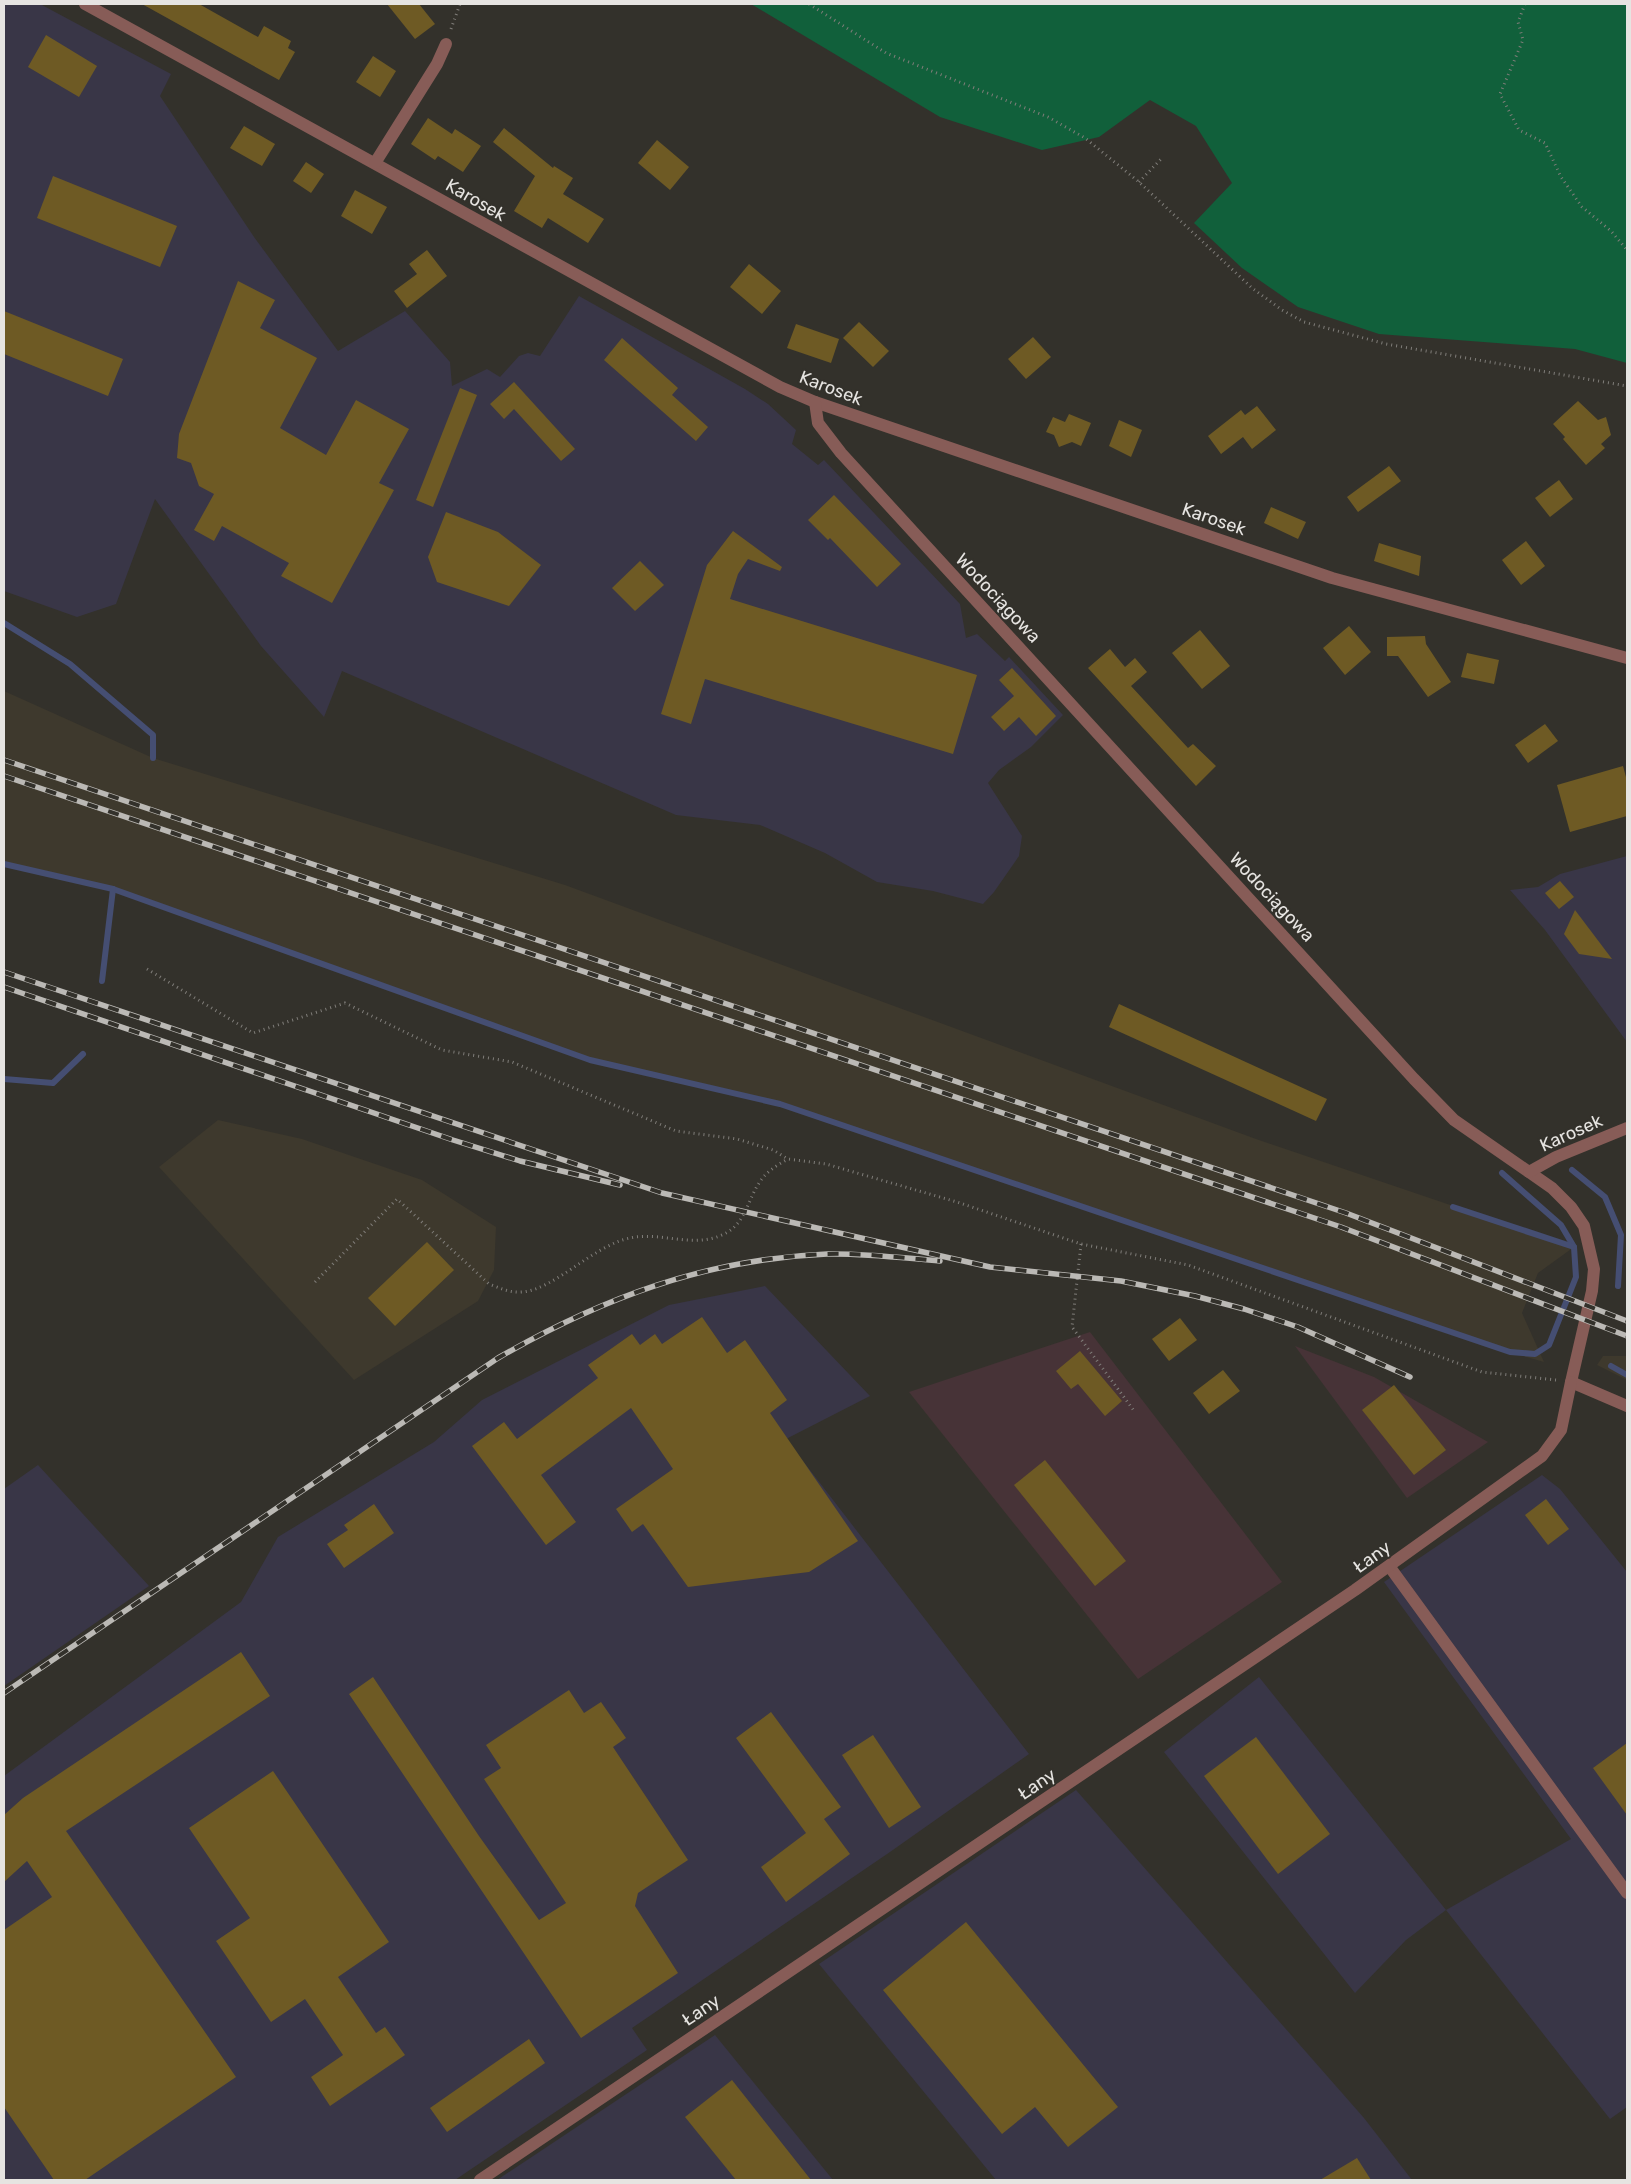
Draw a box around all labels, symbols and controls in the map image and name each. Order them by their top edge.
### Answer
street label: Karosek [442,174,511,226]
street label: Karosek [796,366,866,410]
street label: Karosek [1179,498,1250,540]
street label: Wodociągowa [951,549,1045,647]
street label: Wodociągowa [1225,848,1319,946]
street label: Karosek [1536,1109,1606,1157]
street label: Łany [1349,1536,1395,1578]
street label: Łany [1014,1763,1060,1805]
street label: Łany [678,1989,724,2031]

